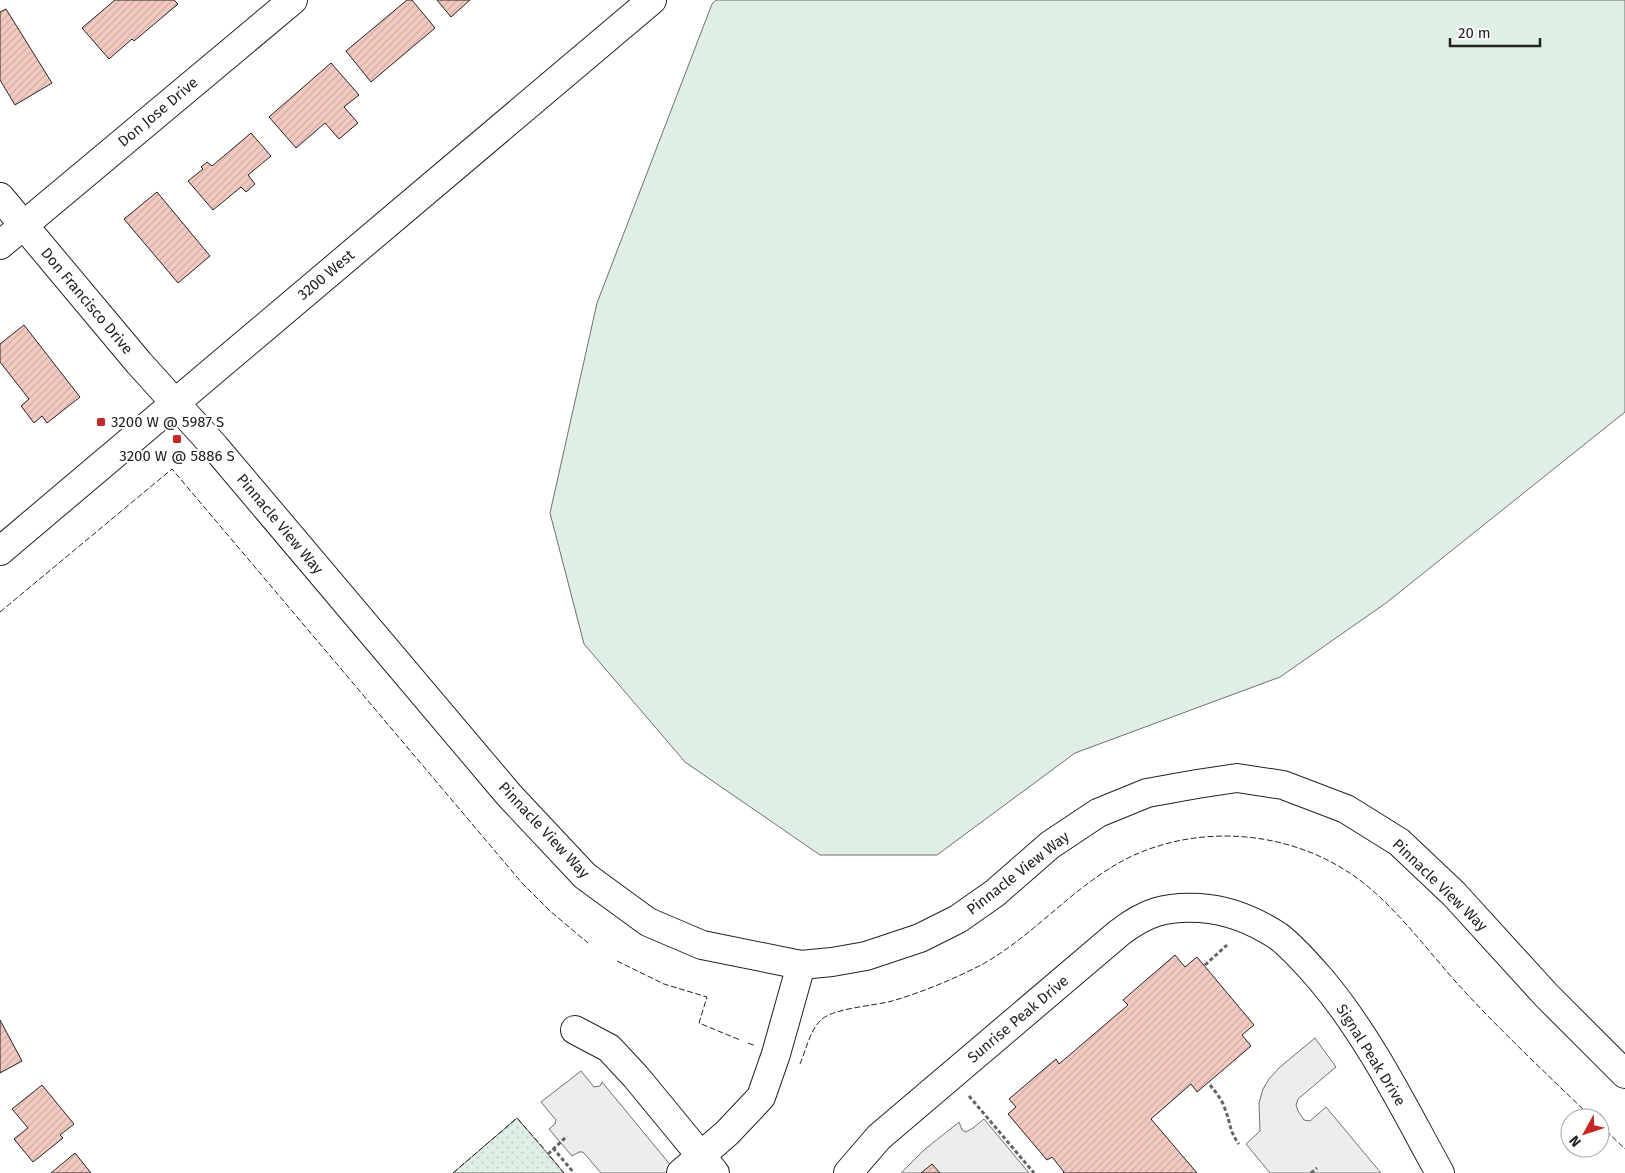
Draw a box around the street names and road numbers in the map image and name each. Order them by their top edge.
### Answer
street label: Don Jose Drive [114,73,202,151]
street label: Don Francisco Drive [37,244,137,358]
street label: 3200 West [294,246,358,304]
street label: Pinnacle View Way [233,470,327,578]
street label: Pinnacle View Way [495,778,594,882]
street label: Pinnacle View Way [963,827,1073,919]
street label: Pinnacle View Way [1389,835,1492,935]
street label: Sunrise Peak Drive [964,972,1072,1066]
street label: Signal Peak Drive [1332,1001,1410,1109]

